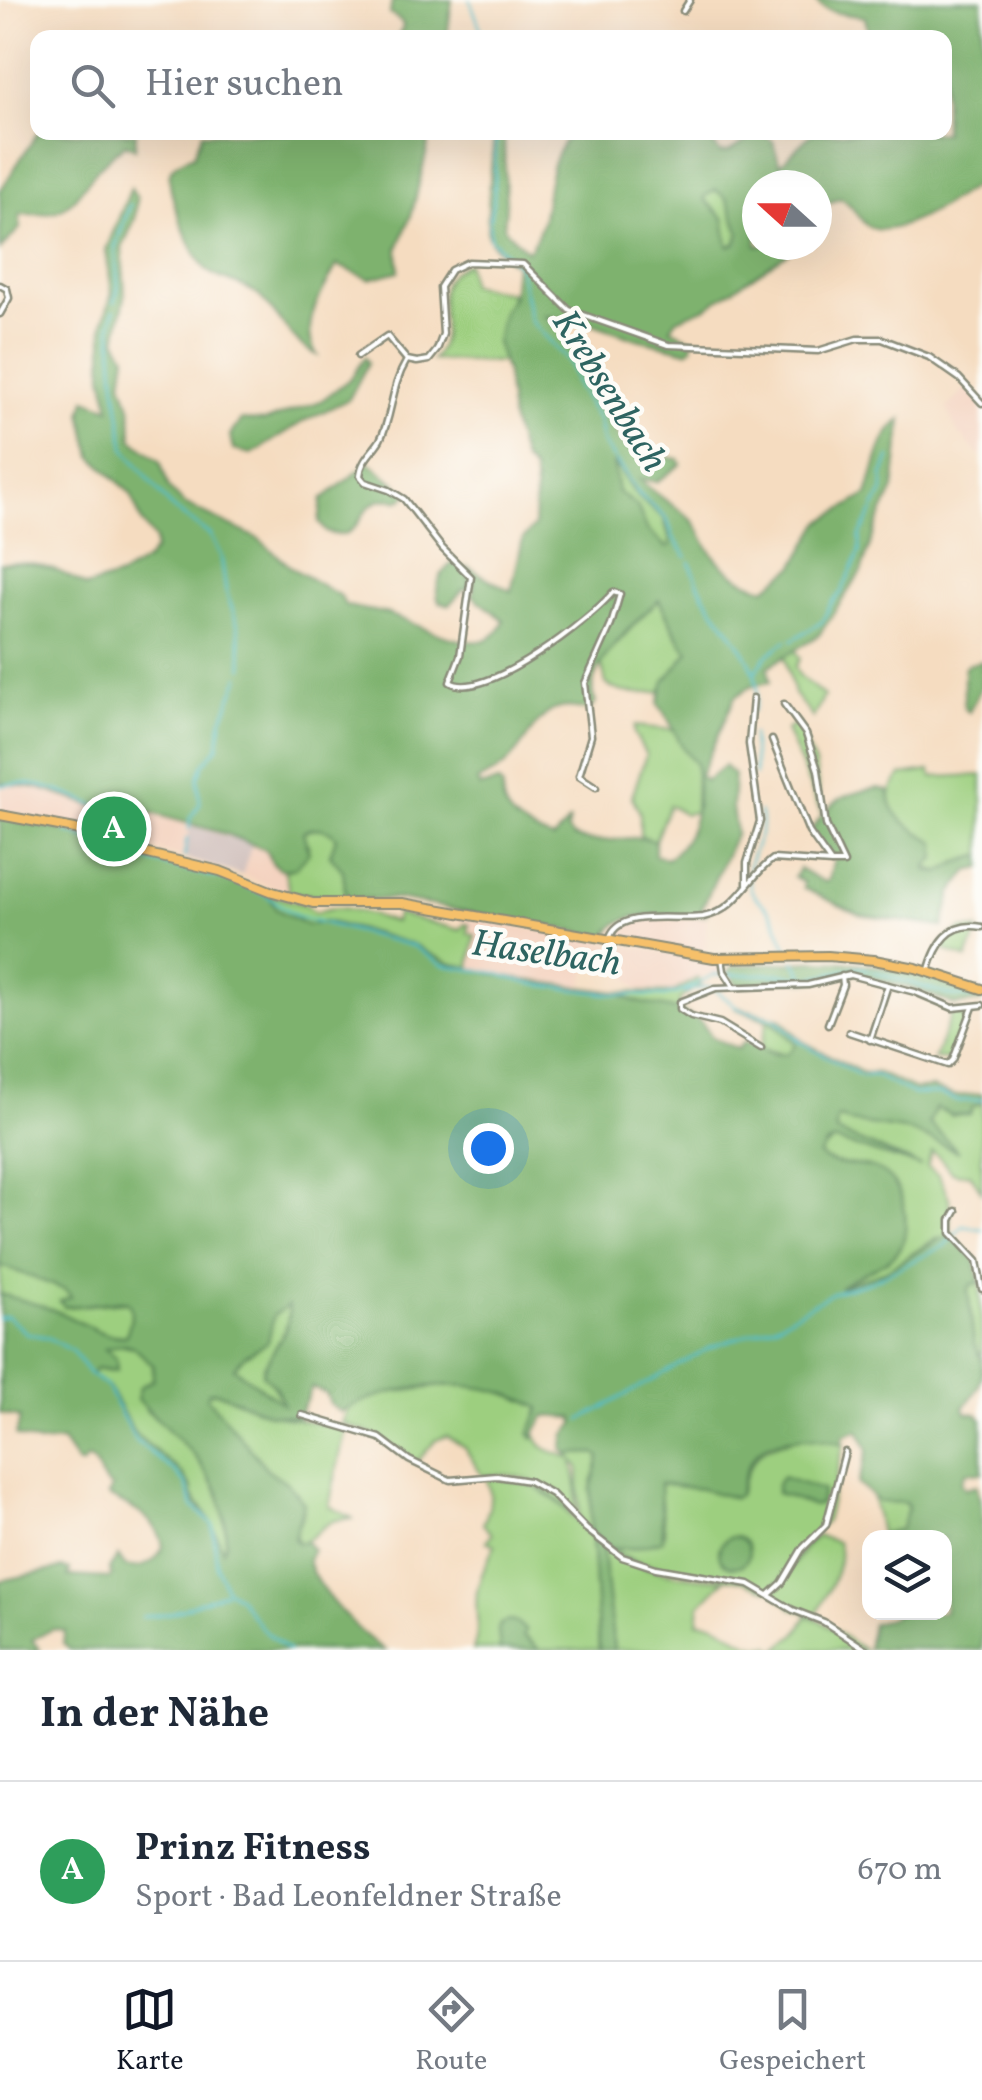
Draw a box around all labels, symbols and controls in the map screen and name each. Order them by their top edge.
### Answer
search box [30,30,952,140]
icon: search [65,58,120,113]
text: Hier suchen [145,59,344,112]
north arrow [742,170,832,260]
water label: Krebsenbach [537,301,679,483]
pin: A [82,792,146,866]
water label: Haselbach [468,918,624,992]
your location [463,1123,514,1174]
map controls [862,1530,952,1620]
button: layers [862,1530,952,1620]
text: In der Nähe [40,1686,269,1745]
text: Prinz Fitness [135,1823,371,1876]
text: A [61,1849,84,1893]
text: 670 m [858,1849,942,1893]
text: Sport · Bad Leonfeldner Straße [135,1876,562,1920]
tab: Karte [116,1982,183,2081]
tab: Route [415,1982,487,2081]
tab: Gespeichert [719,1982,866,2081]

